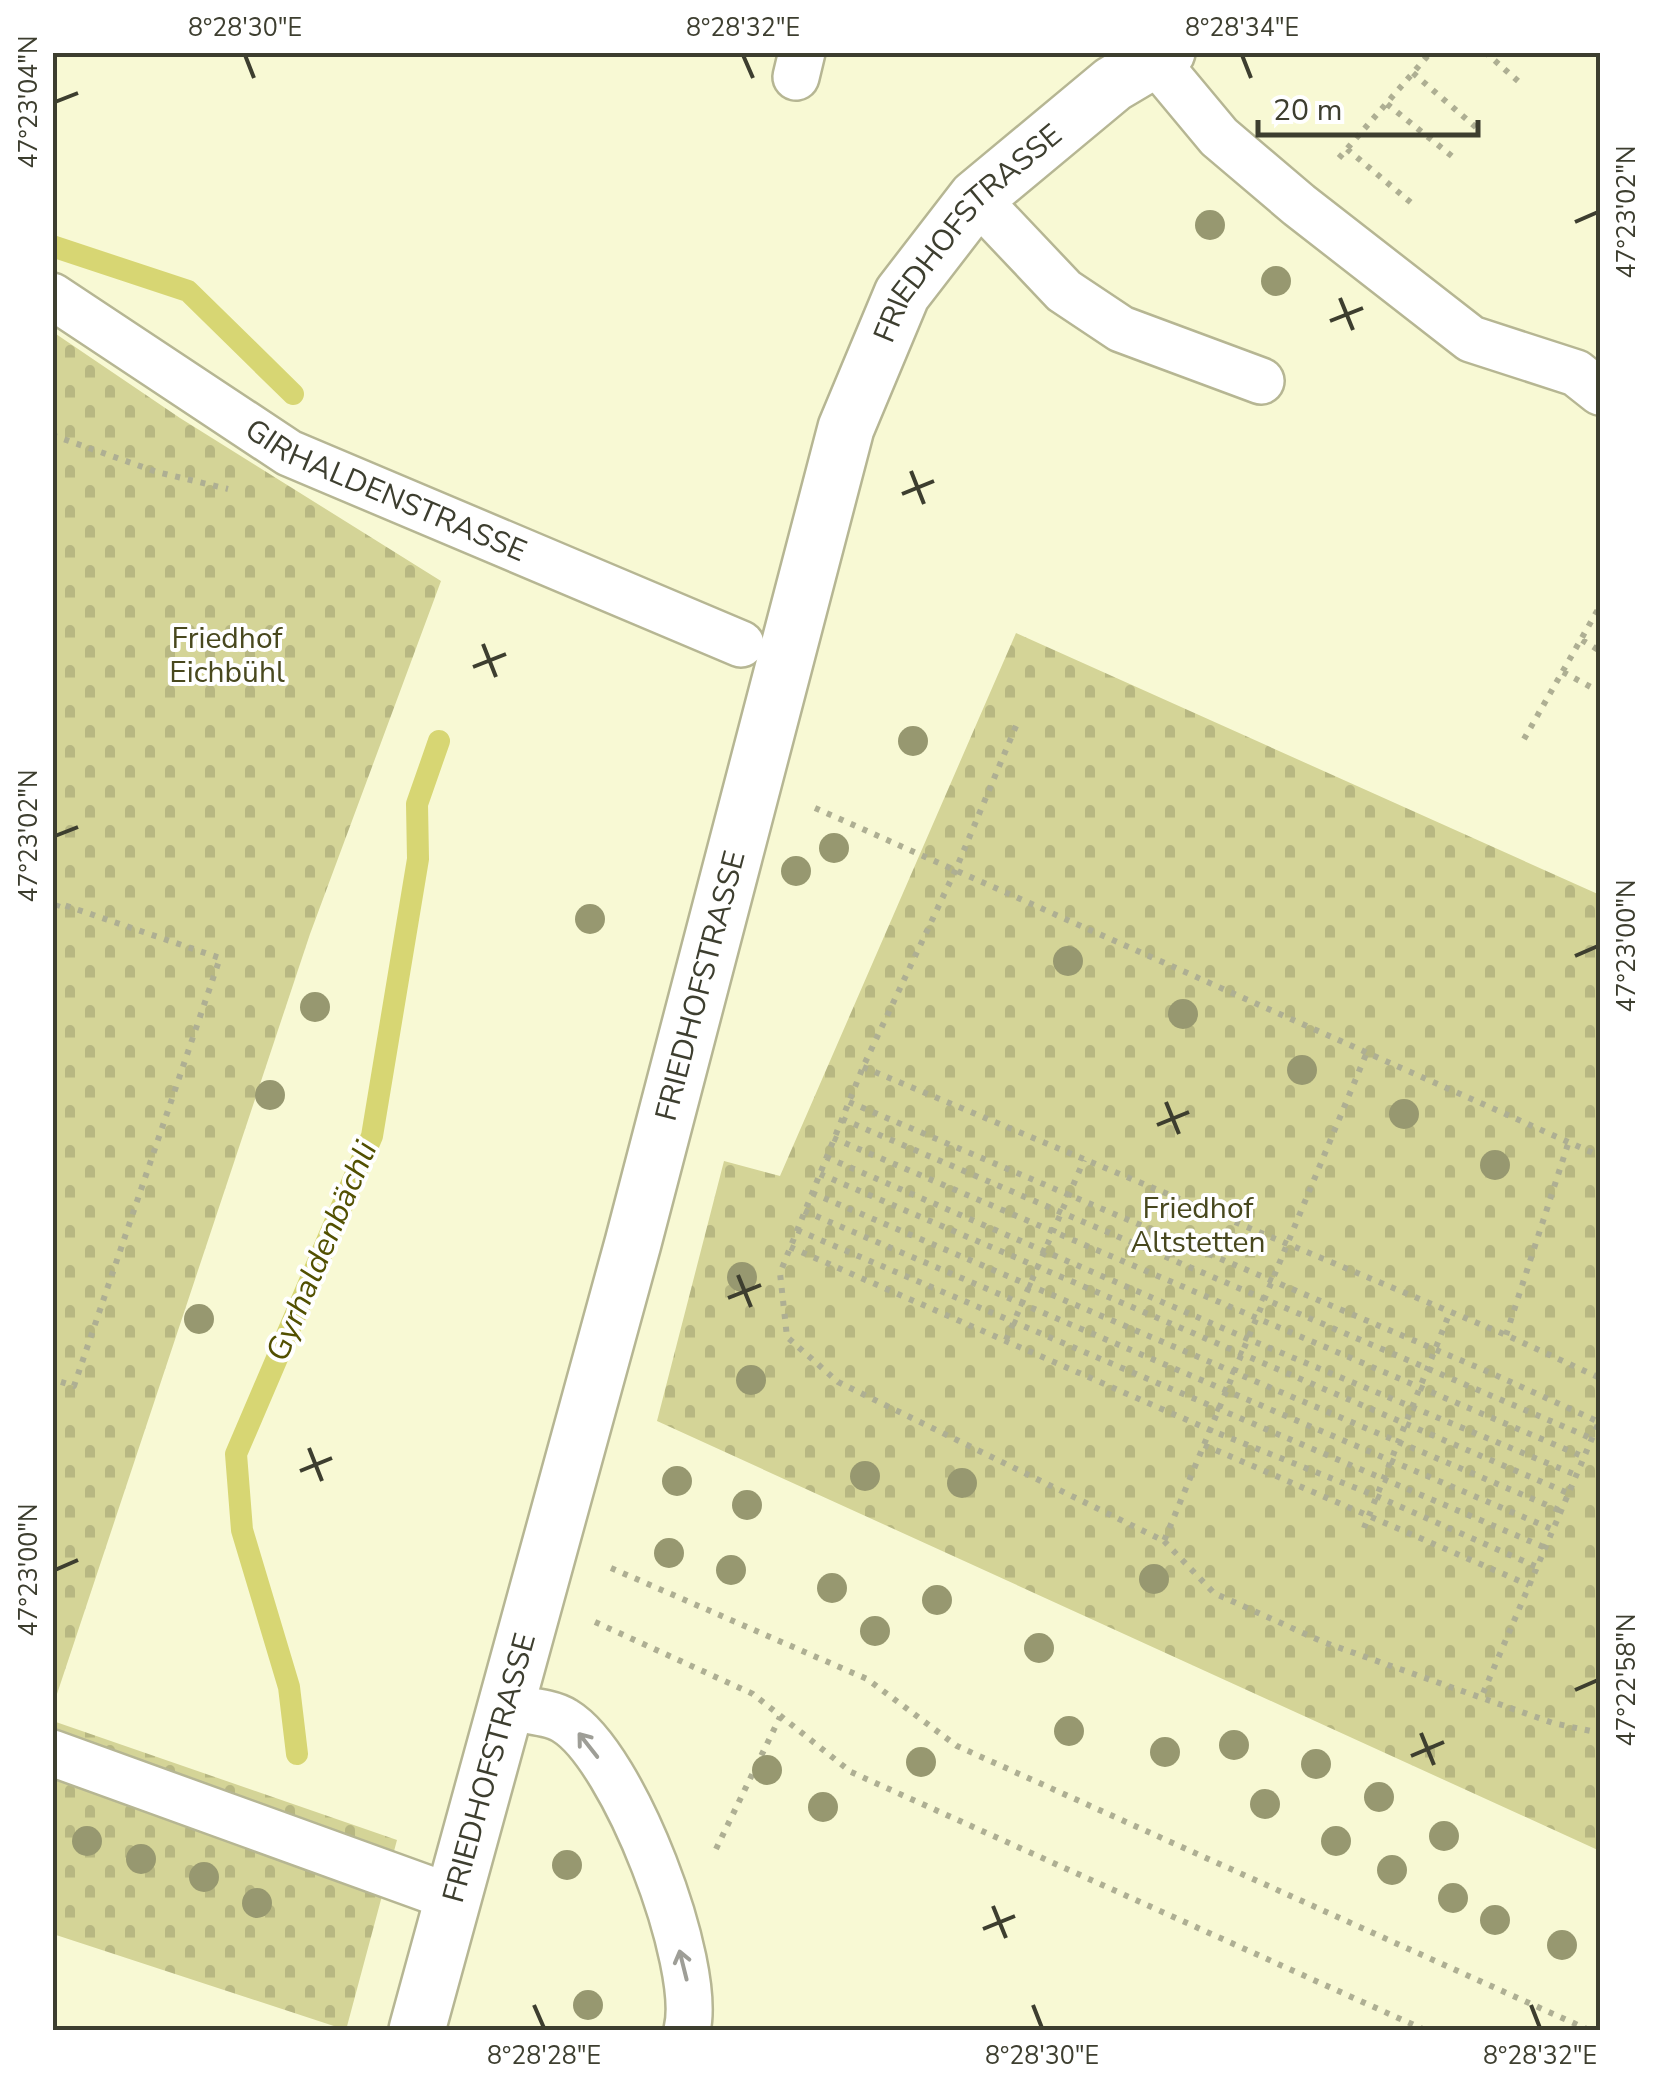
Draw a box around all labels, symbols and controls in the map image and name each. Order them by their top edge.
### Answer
text: 8°28'30"E [188,11,302,45]
text: 8°28'32"E [686,11,800,45]
text: 8°28'34"E [1185,11,1299,45]
text: 47°23'04"N [12,35,46,169]
scale bar [1258,75,1478,137]
text: 20 m [1273,90,1342,131]
street label: FRIEDHOFSTRASSE [864,115,1071,349]
text: 47°23'02"N [1610,145,1644,279]
street label: GIRHALDENSTRASSE [237,410,533,572]
park label: Friedhof Eichbühl [169,618,285,693]
text: 47°23'02"N [12,769,46,903]
street label: FRIEDHOFSTRASSE [646,846,756,1125]
text: 47°23'00"N [1610,879,1644,1013]
water label: Gyrhaldenbächli [256,1134,387,1368]
park label: Friedhof Altstetten [1130,1188,1266,1263]
text: 47°23'00"N [12,1503,46,1637]
text: 47°22'58"N [1610,1613,1644,1747]
street label: FRIEDHOFSTRASSE [433,1629,546,1907]
one-way arrow [578,1733,600,1759]
one-way arrow [673,1950,691,1982]
text: 8°28'28"E [487,2039,601,2073]
text: 8°28'30"E [985,2039,1099,2073]
text: 8°28'32"E [1483,2039,1597,2073]

